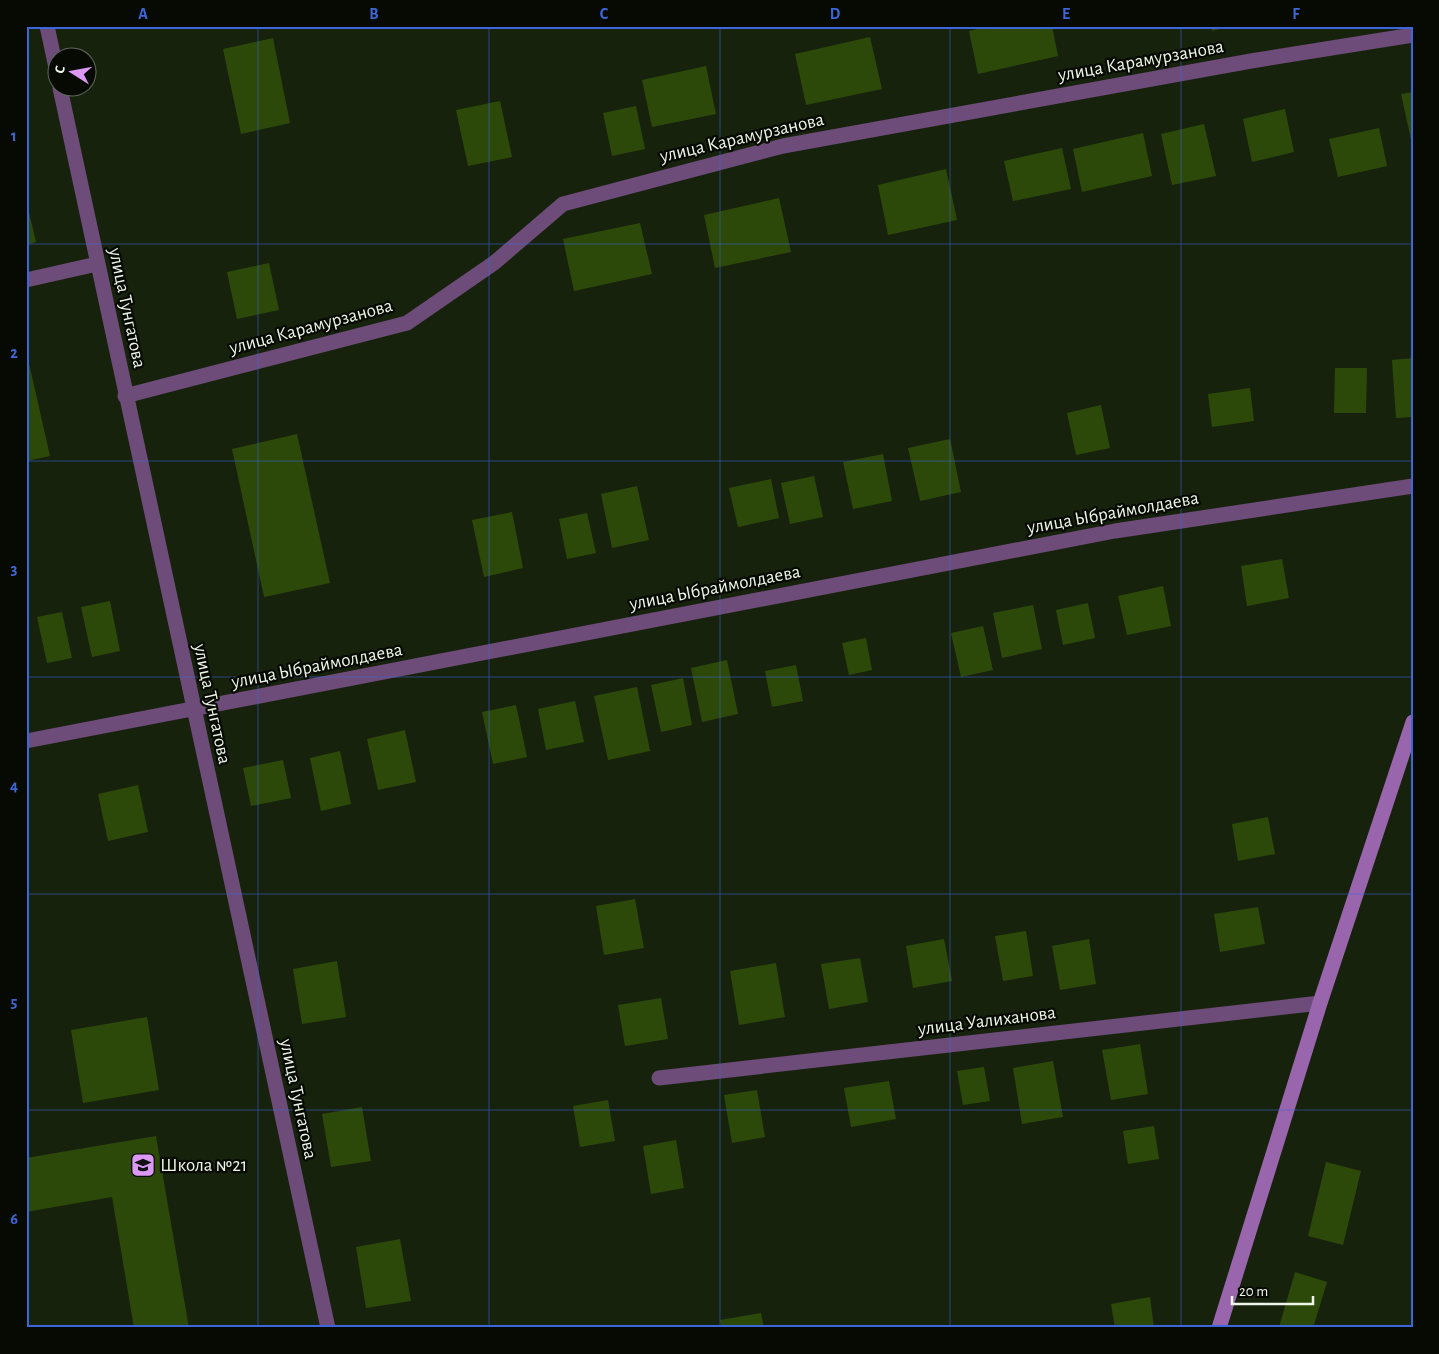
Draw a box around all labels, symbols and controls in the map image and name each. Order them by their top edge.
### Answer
text: A [138,6,148,22]
text: B [369,6,379,22]
text: C [600,6,609,22]
text: D [830,6,841,22]
text: E [1062,6,1070,22]
text: F [1292,6,1300,22]
street label: улица Карамурзанова [1056,37,1226,85]
north arrow [48,48,98,98]
text: С [53,64,68,75]
street label: улица Карамурзанова [657,110,826,166]
text: 1 [11,128,17,144]
street label: улица Тунгатова [105,245,149,370]
street label: улица Карамурзанова [226,296,395,358]
text: 2 [10,345,18,361]
street label: улица Ыбраймолдаева [1025,488,1201,538]
text: 3 [11,561,18,577]
street label: улица Ыбраймолдаева [627,562,802,614]
street label: улица Ыбраймолдаева [229,640,404,692]
street label: улица Тунгатова [190,641,234,766]
text: 4 [10,778,18,794]
text: 5 [11,994,18,1010]
street label: улица Уалиханова [916,1003,1057,1039]
street label: улица Тунгатова [276,1036,320,1161]
school or university icon: Школа №21 [130,1152,156,1178]
place label: Школа №21 [160,1156,247,1175]
text: 6 [10,1211,18,1227]
scale bar [1232,1274,1313,1306]
text: 20 m [1239,1284,1268,1299]

